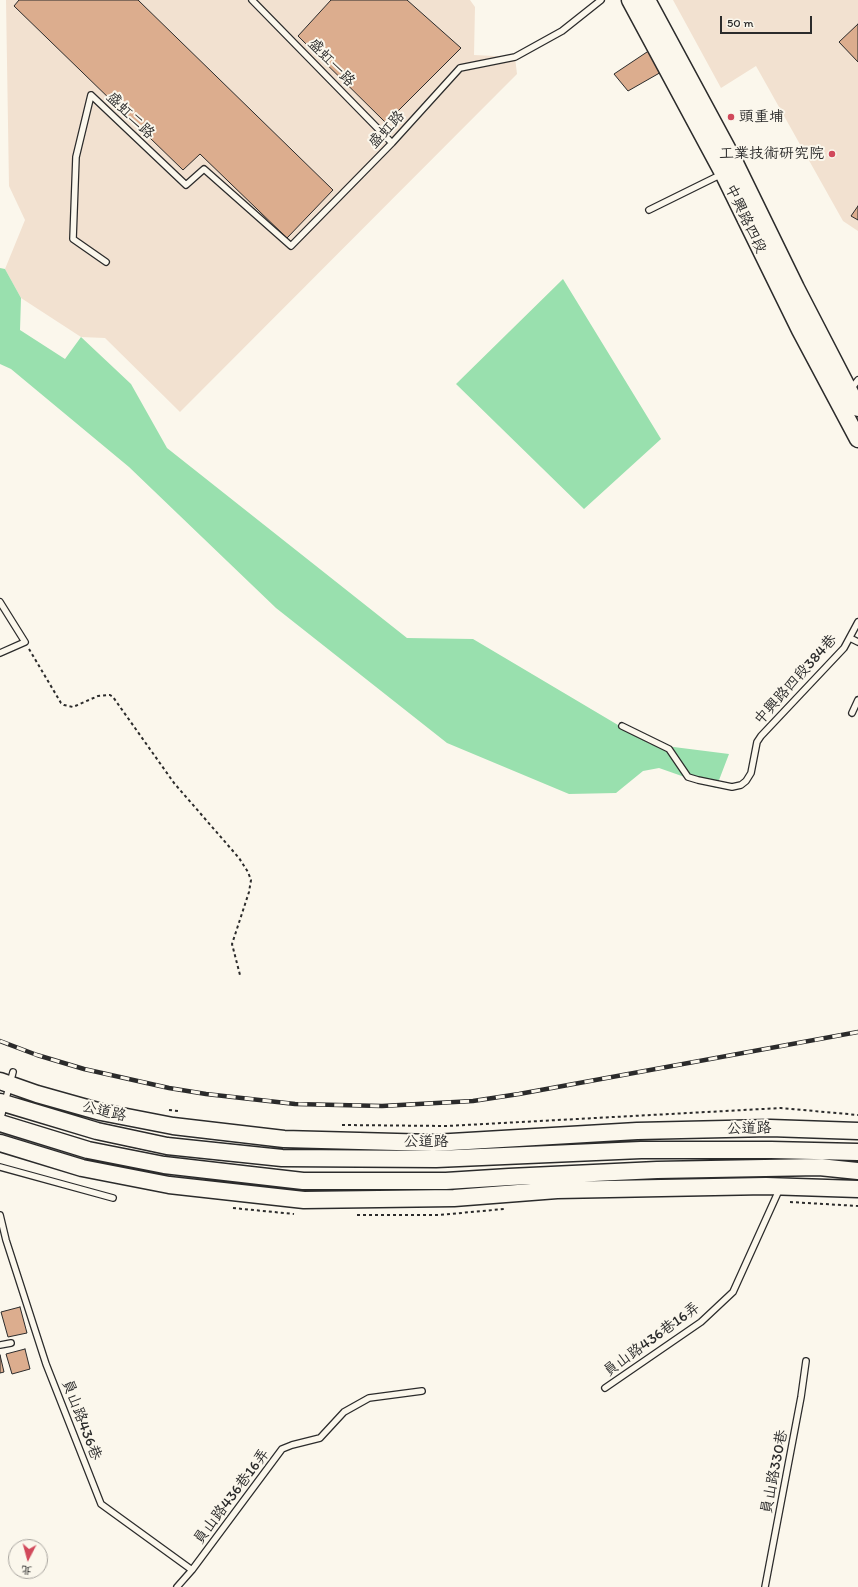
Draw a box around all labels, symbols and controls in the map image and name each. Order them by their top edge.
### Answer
scale bar [722,8,814,34]
text: 50 m [727,16,753,30]
street label: 盛虹一路 [304,35,358,91]
street label: 盛虹二路 [102,89,158,143]
street label: 盛虹路 [365,107,409,153]
place label: 頭重埔 [739,108,784,126]
marker: 頭重埔 [726,112,736,122]
place label: 工業技術研究院 [719,145,824,163]
marker: 工業技術研究院 [827,149,837,159]
street label: 中興路四段 [720,181,770,257]
street label: 中興路四段384巷 [751,631,841,729]
street label: 公道路 [80,1098,128,1126]
street label: 公道路 [726,1120,772,1138]
street label: 公道路 [404,1133,448,1151]
street label: 員山路436巷16弄 [600,1299,704,1381]
street label: 員山路436巷 [57,1377,105,1463]
street label: 員山路330巷 [758,1428,792,1516]
street label: 員山路436巷16弄 [190,1446,274,1548]
north arrow [8,1539,48,1579]
text: 北 [21,1563,33,1577]

